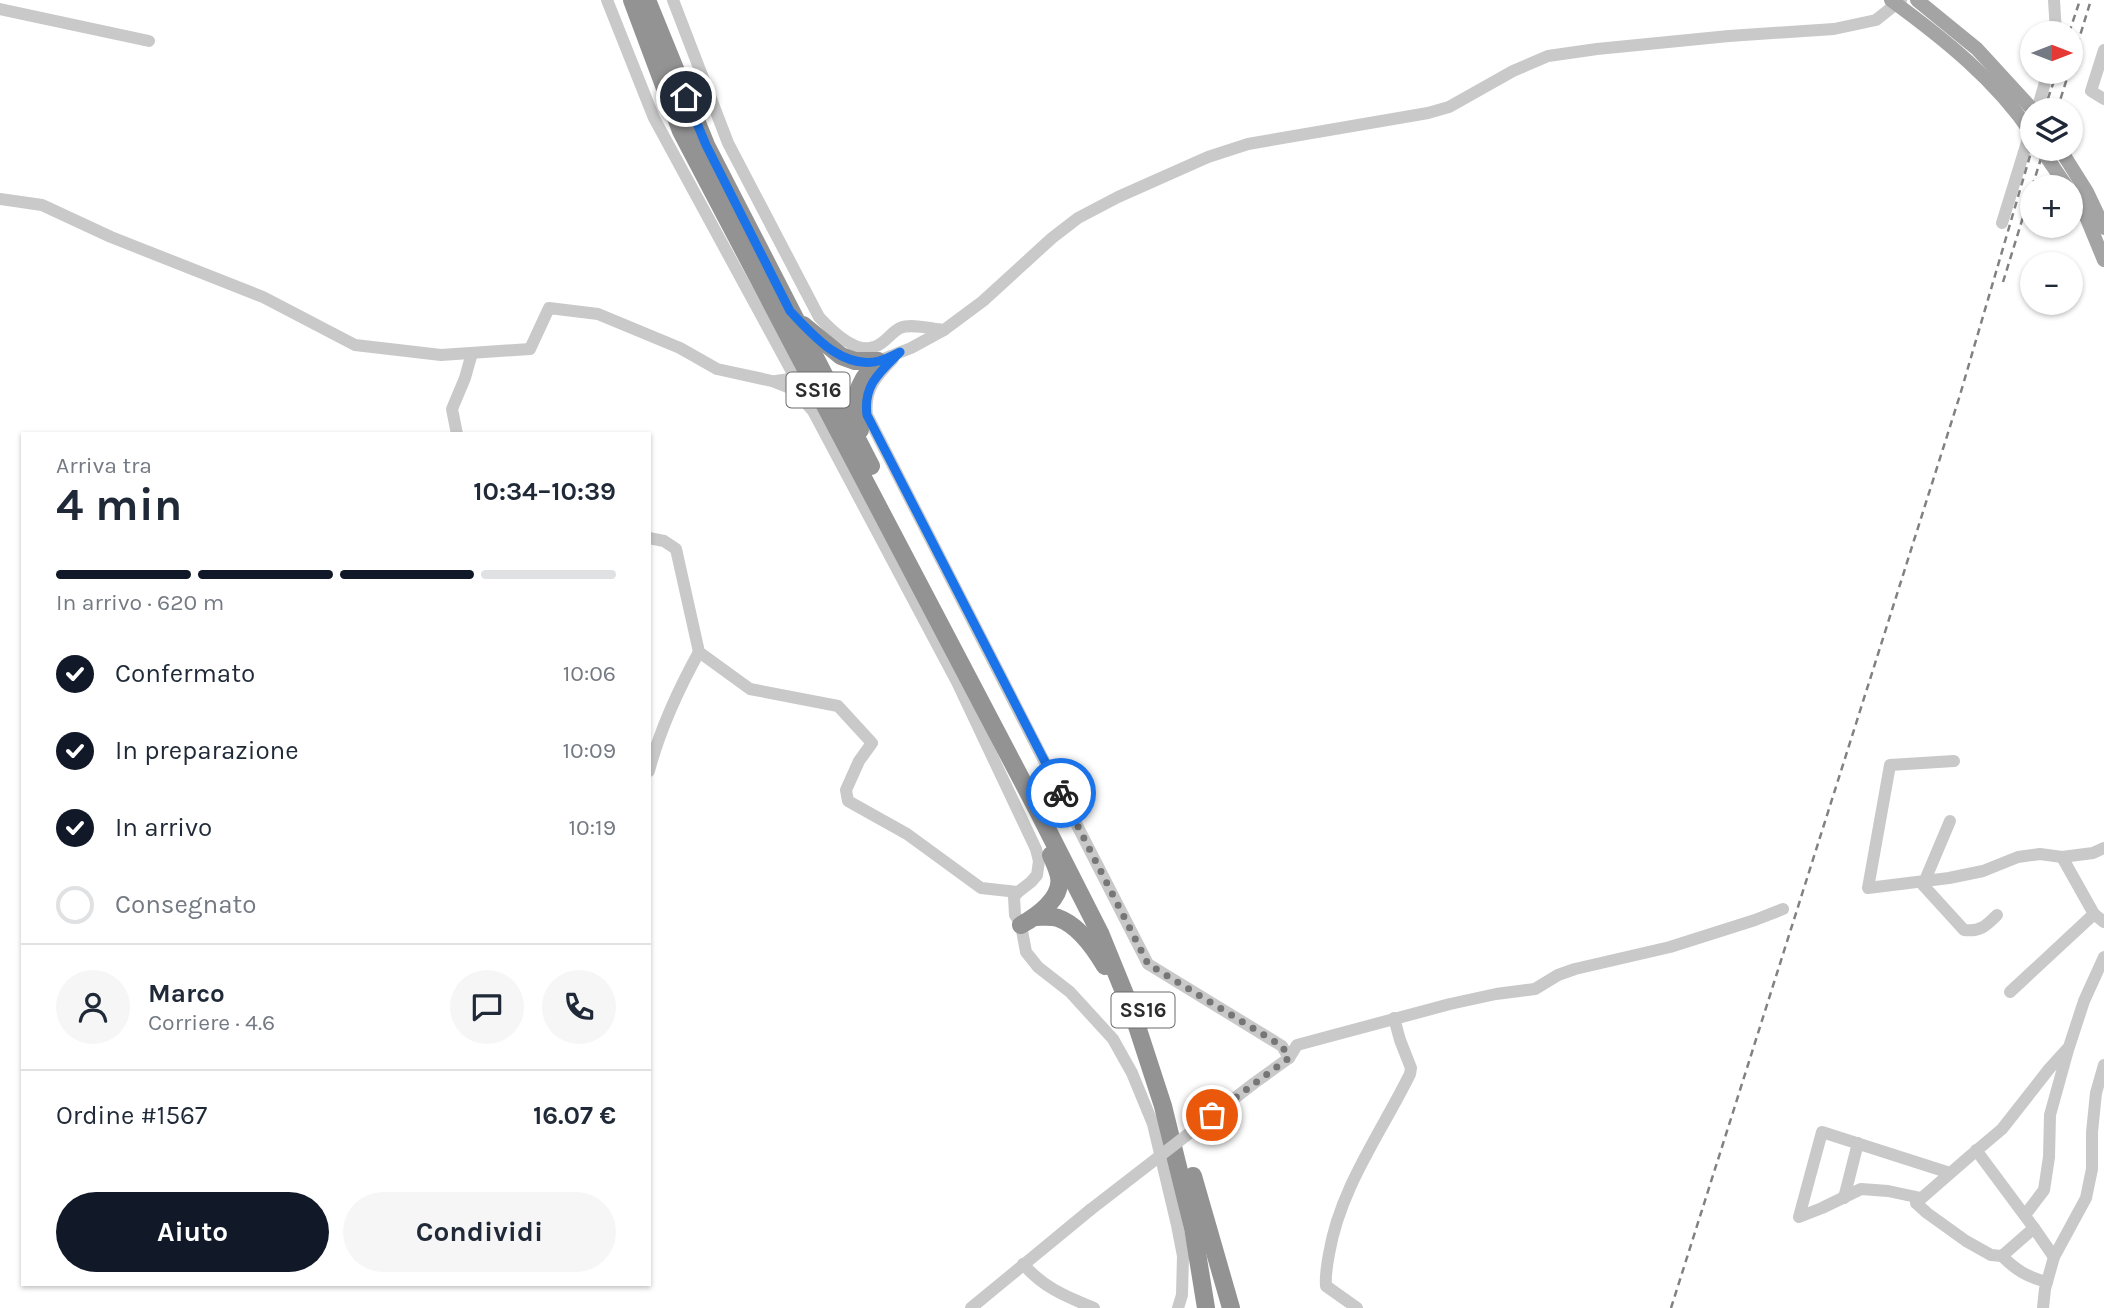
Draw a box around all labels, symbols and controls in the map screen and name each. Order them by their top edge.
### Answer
north arrow [2020,21,2082,84]
map controls [2020,21,2083,315]
pin [656,67,716,127]
icon: home [667,78,705,116]
button: layers [2020,98,2083,161]
button: + [2020,175,2083,238]
button: − [2020,252,2083,315]
road number: SS16 [786,372,850,408]
text: Arriva tra [56,452,152,479]
text: 10:34–10:39 [473,476,616,507]
text: 4 min [56,478,182,532]
text: In arrivo · 620 m [56,589,224,616]
icon: check [56,655,94,693]
text: Confermato [115,658,255,689]
text: 10:06 [563,660,616,687]
icon: check [56,732,94,770]
text: In preparazione [115,735,299,766]
text: 10:09 [562,737,616,764]
courier [1026,758,1096,828]
icon: bike [1042,774,1080,812]
icon: check [56,809,94,847]
text: In arrivo [115,812,212,843]
text: 10:19 [569,814,616,841]
text: Consegnato [115,889,257,920]
button: person [56,970,130,1044]
button: chat [450,970,524,1044]
button: phone [542,970,616,1044]
text: Marco [148,978,225,1009]
road number: SS16 [1112,992,1174,1028]
text: Corriere · 4.6 [148,1009,275,1036]
pin [1182,1085,1242,1145]
icon: bag [1193,1096,1231,1134]
text: Ordine #1567 [56,1100,207,1131]
text: 16.07 € [533,1100,616,1131]
button: Aiuto [56,1192,329,1272]
button: Condividi [343,1192,616,1272]

